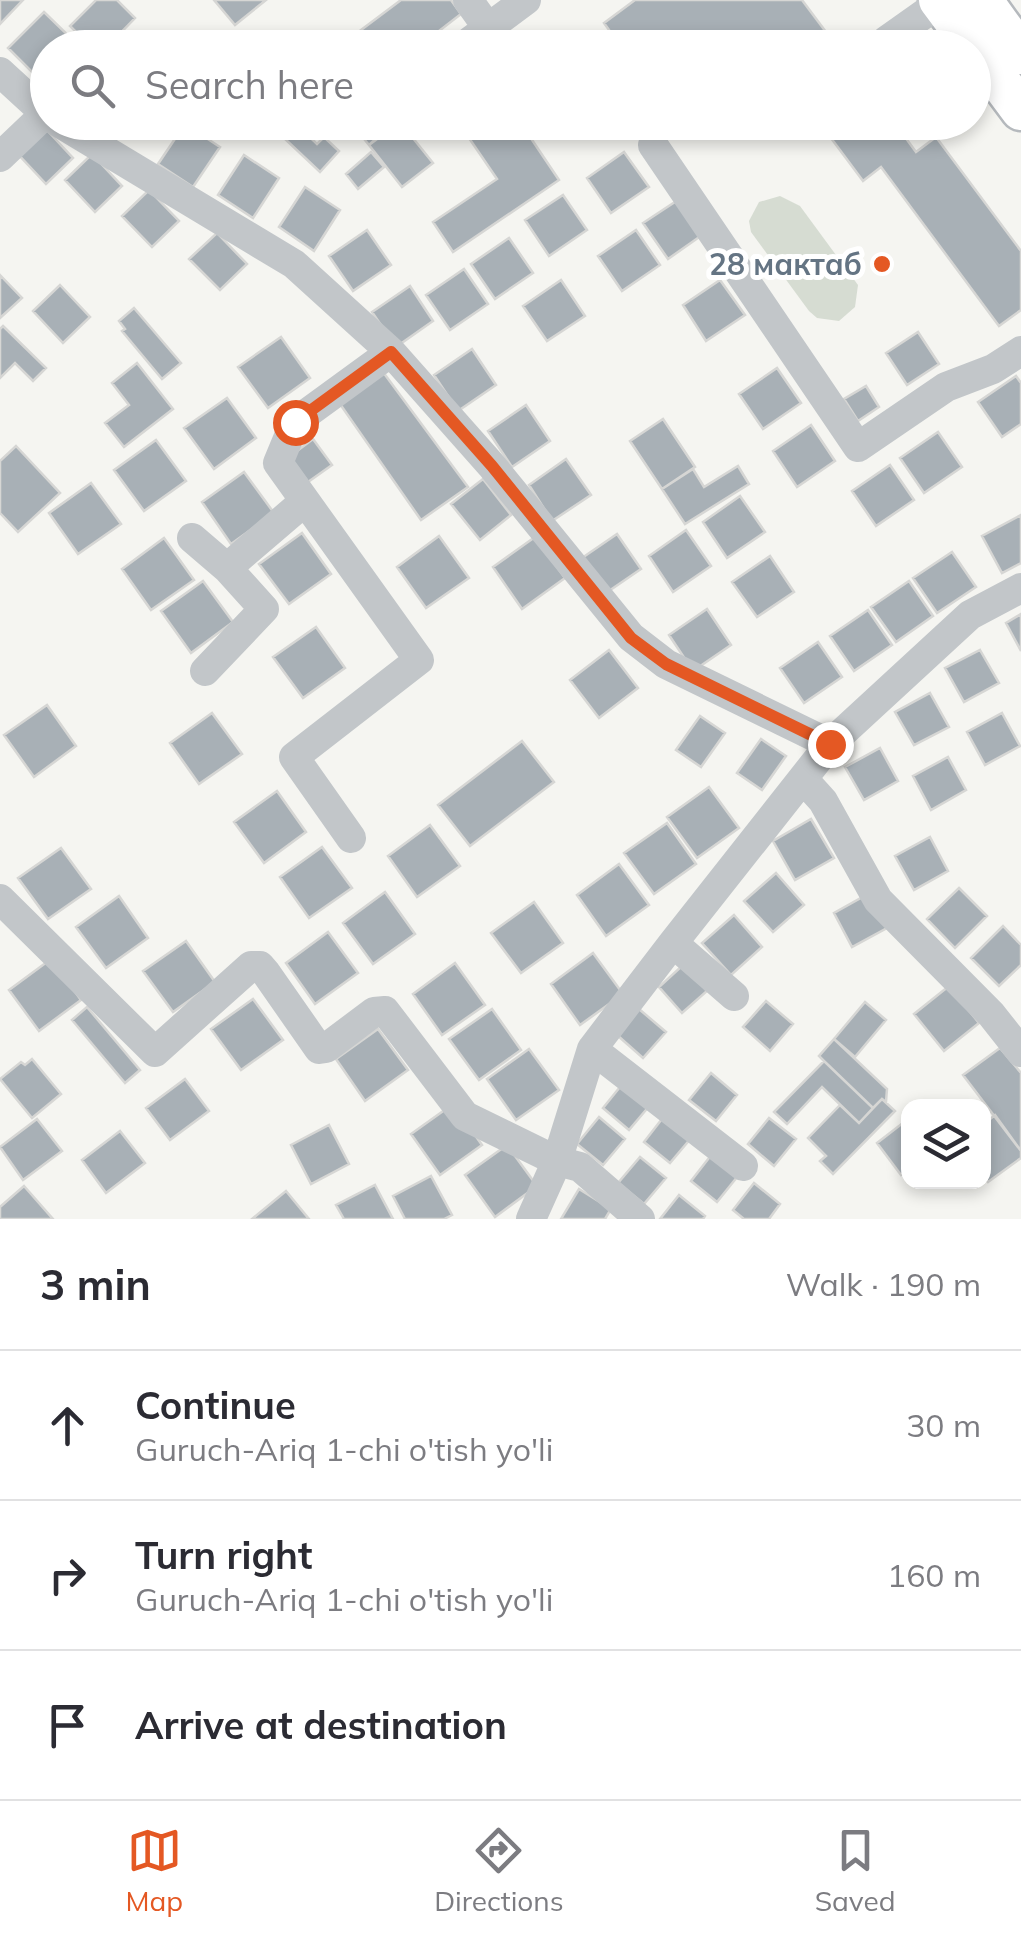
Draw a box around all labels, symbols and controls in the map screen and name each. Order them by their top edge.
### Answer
search box [30,30,991,140]
icon: search [65,58,120,113]
text: Search here [145,61,354,109]
place label: 28 мактаб [709,245,862,283]
marker: 28 мактаб [871,253,893,275]
route start [273,400,319,446]
route end [808,722,854,768]
map controls [901,1099,991,1189]
button: layers [901,1099,991,1189]
text: 3 min [40,1258,151,1311]
text: Walk · 190 m [786,1264,981,1304]
text: Continue [135,1381,296,1429]
icon: ahead [40,1398,95,1453]
text: 30 m [906,1405,981,1445]
text: Guruch-Ariq 1-chi o'tish yo'li [135,1429,553,1469]
text: Turn right [135,1531,312,1579]
icon: right [40,1548,95,1603]
text: 160 m [887,1555,981,1595]
text: Guruch-Ariq 1-chi o'tish yo'li [135,1579,553,1619]
icon: arrive [40,1698,95,1753]
text: Arrive at destination [135,1701,507,1749]
tab: Map [126,1823,183,1918]
tab: Directions [434,1823,564,1918]
tab: Saved [815,1823,895,1918]

